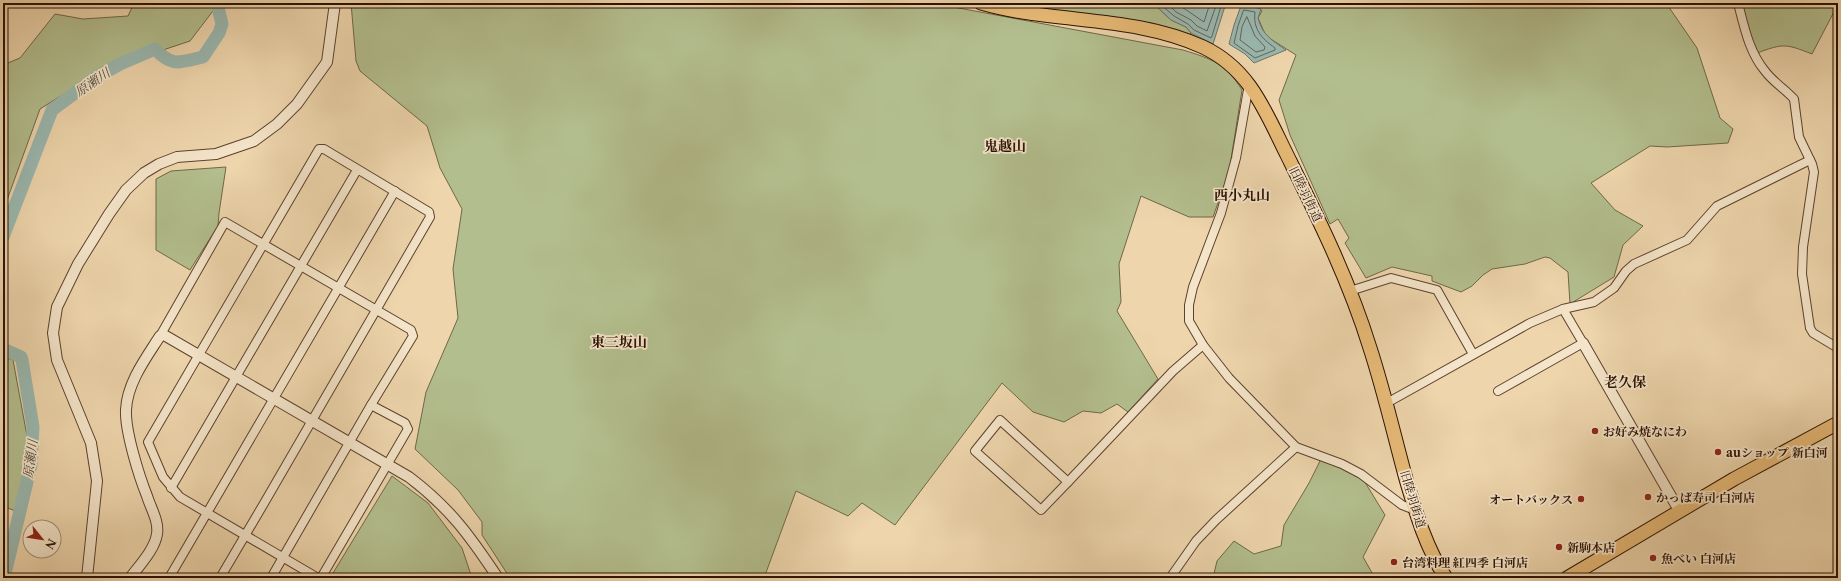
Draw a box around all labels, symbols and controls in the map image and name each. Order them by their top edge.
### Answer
water label: 原瀬川 [71,63,114,100]
district label: 鬼越山 [984,137,1026,155]
street label: 旧陸羽街道 [1286,164,1326,224]
district label: 西小丸山 [1214,186,1270,204]
district label: 東三坂山 [591,333,647,351]
district label: 老久保 [1604,373,1646,391]
place label: お好み焼なにわ [1603,424,1687,439]
marker: お好み焼なにわ [1590,426,1600,436]
water label: 原瀬川 [19,437,41,479]
place label: auショップ 新白河 [1726,445,1828,460]
marker: auショップ 新白河 [1713,447,1723,457]
street label: 旧陸羽街道 [1397,468,1429,530]
place label: かっぱ寿司 白河店 [1656,490,1755,505]
place label: オートバックス [1489,492,1573,507]
marker: かっぱ寿司 白河店 [1643,492,1653,502]
marker: オートバックス [1576,494,1586,504]
north arrow [22,519,62,559]
text: N [42,536,59,552]
place label: 新駒本店 [1567,540,1615,555]
marker: 新駒本店 [1554,542,1564,552]
place label: 魚べい 白河店 [1661,551,1736,566]
marker: 魚べい 白河店 [1648,553,1658,563]
place label: 台湾料理 紅四季 白河店 [1402,555,1528,570]
marker: 台湾料理 紅四季 白河店 [1389,557,1399,567]

